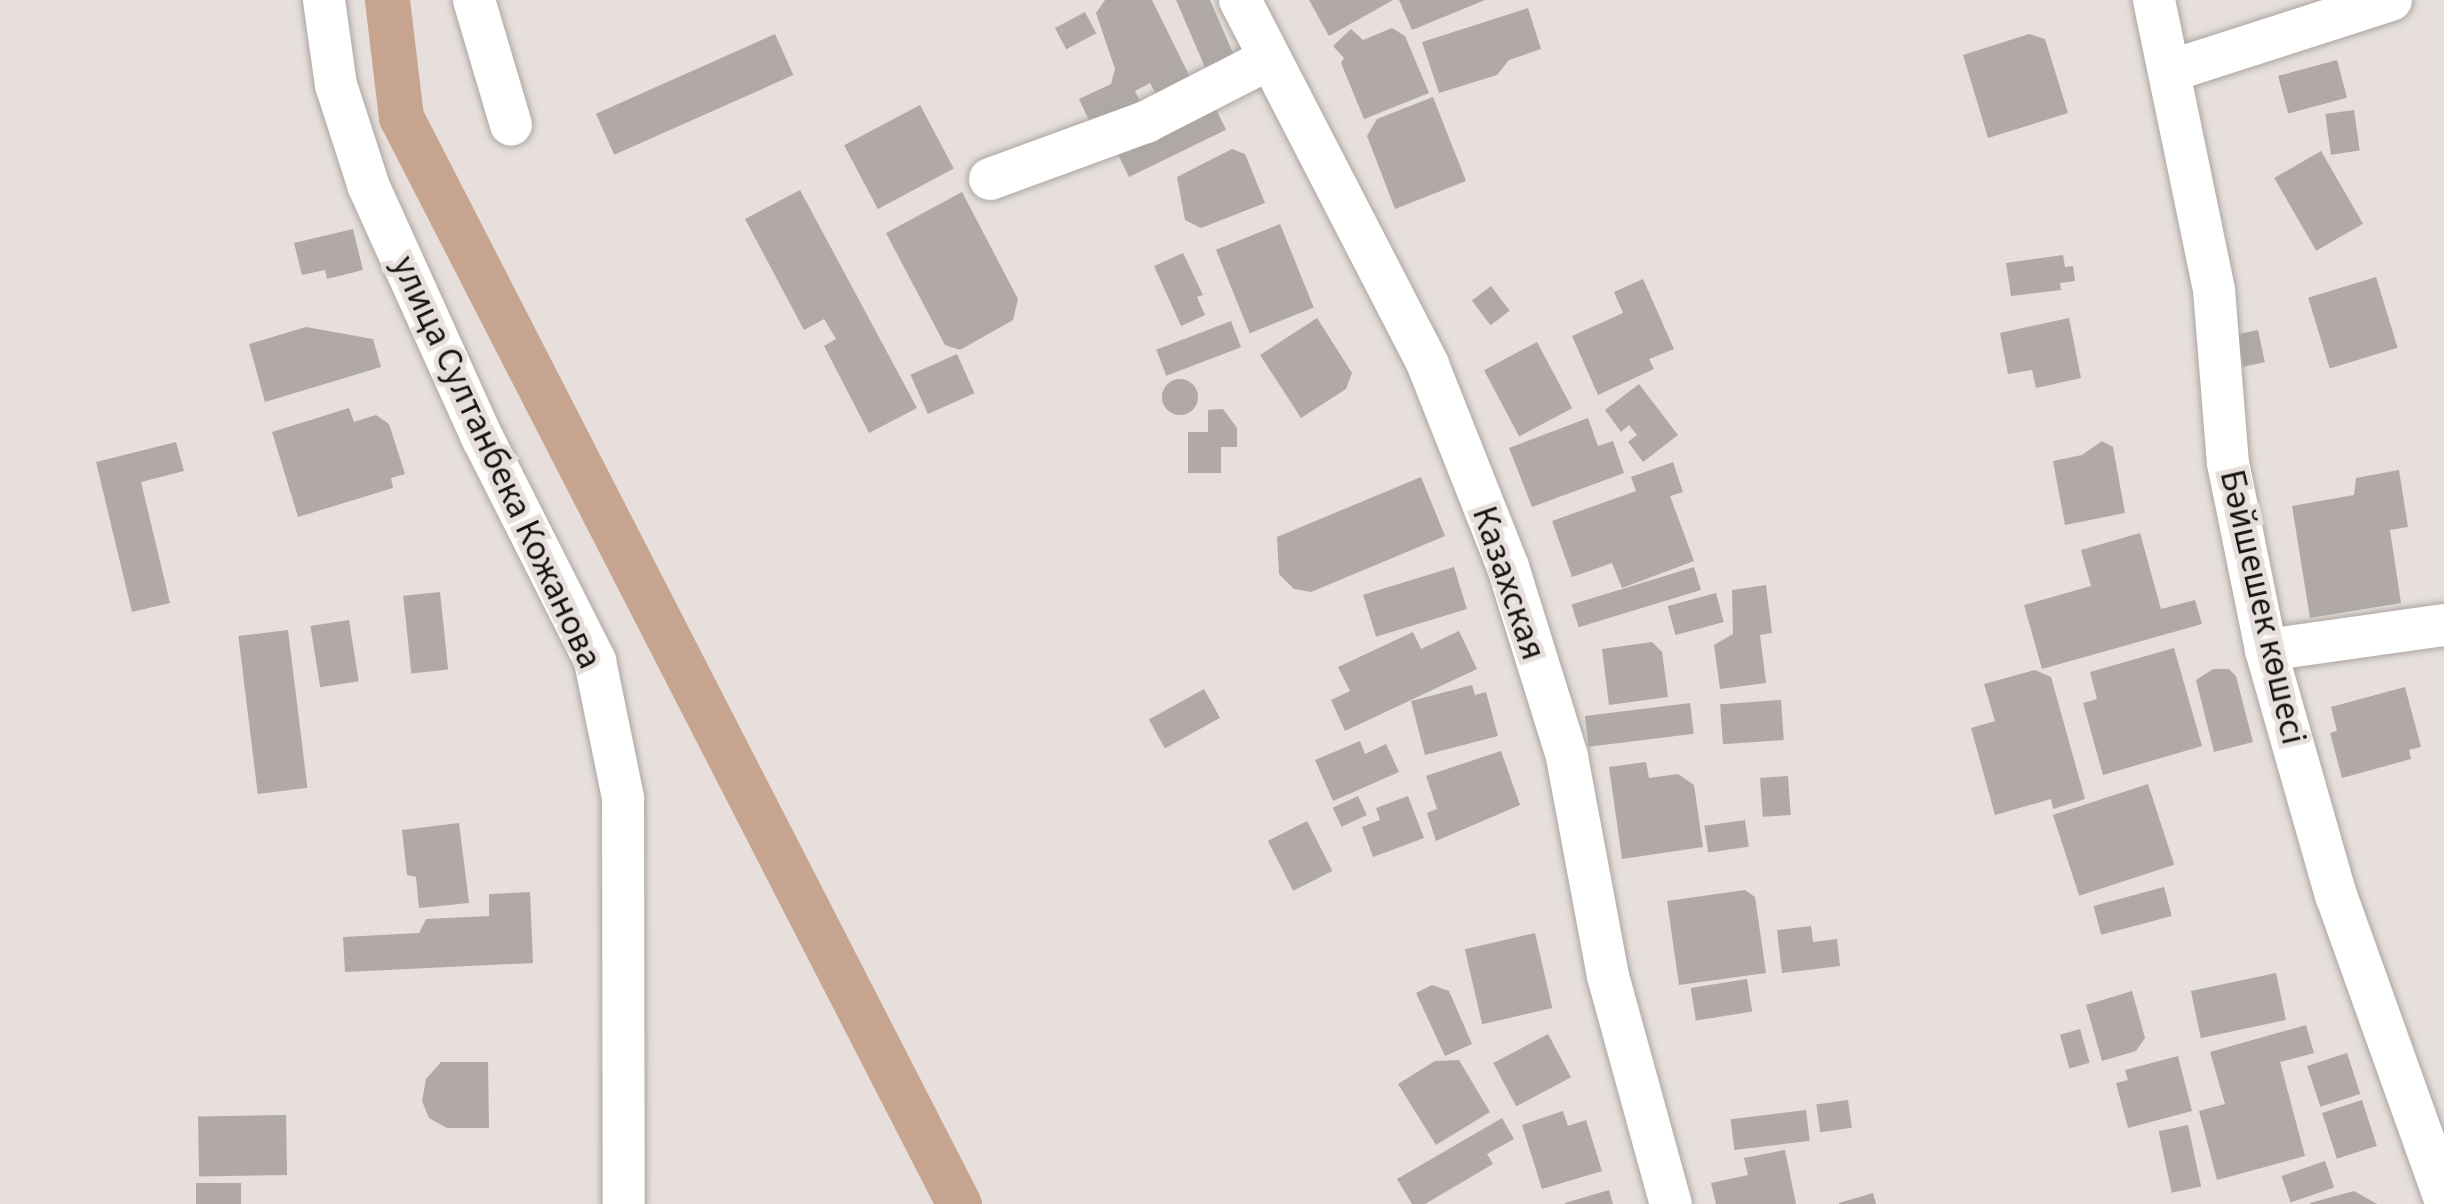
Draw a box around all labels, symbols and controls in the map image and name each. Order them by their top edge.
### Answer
street label: улица Султанбека Кожанова [382,249,612,675]
street label: Бәйшешек көшесі [2210,465,2316,749]
street label: Казахская [1463,501,1555,665]

